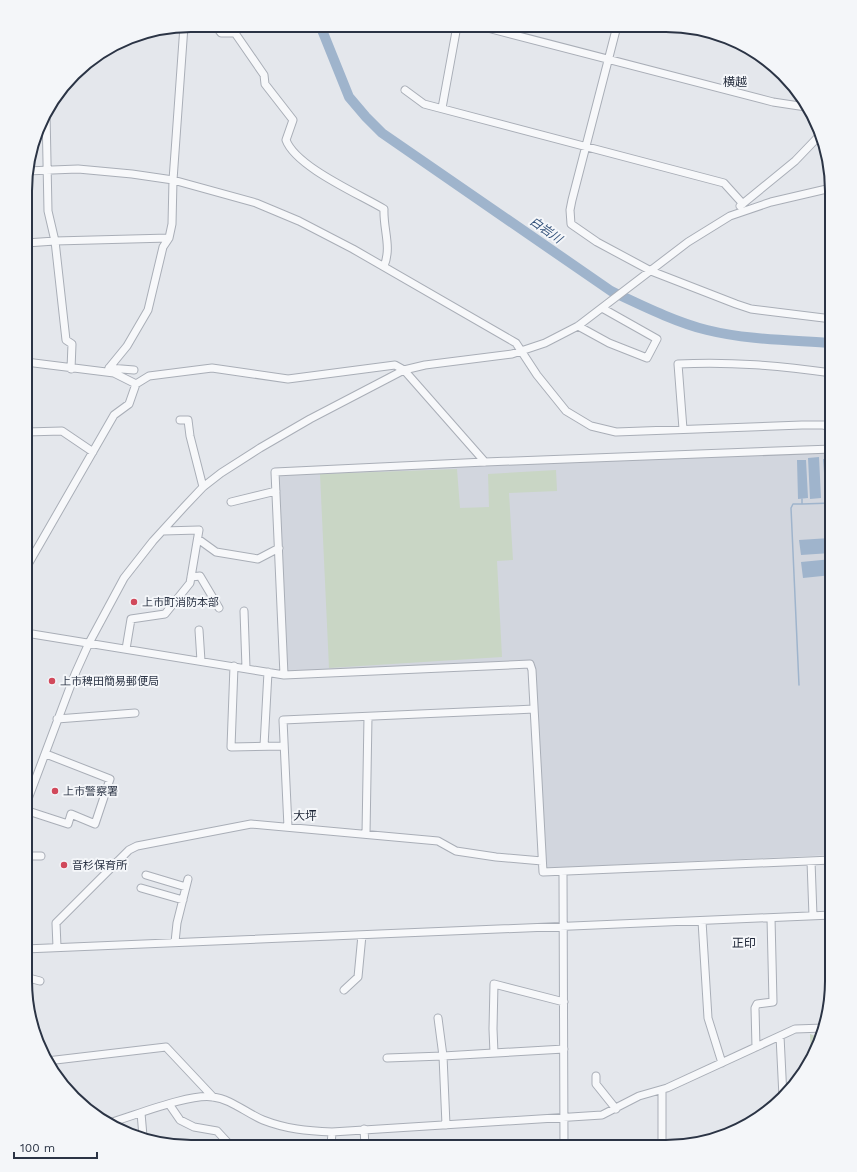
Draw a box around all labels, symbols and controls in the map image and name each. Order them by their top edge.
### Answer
district label: 横越 [723,75,747,89]
water label: 白岩川 [527,214,566,247]
place label: 上市町消防本部 [142,596,219,609]
marker: 上市町消防本部 [129,597,139,607]
place label: 上市稗田簡易郵便局 [60,675,159,688]
marker: 上市稗田簡易郵便局 [47,676,57,686]
place label: 上市警察署 [63,785,118,798]
marker: 上市警察署 [50,786,60,796]
district label: 大坪 [293,809,317,823]
place label: 音杉保育所 [72,859,128,872]
marker: 音杉保育所 [59,860,69,870]
district label: 正印 [732,936,756,950]
scale bar [14,1134,97,1160]
text: 100 m [20,1141,55,1155]

